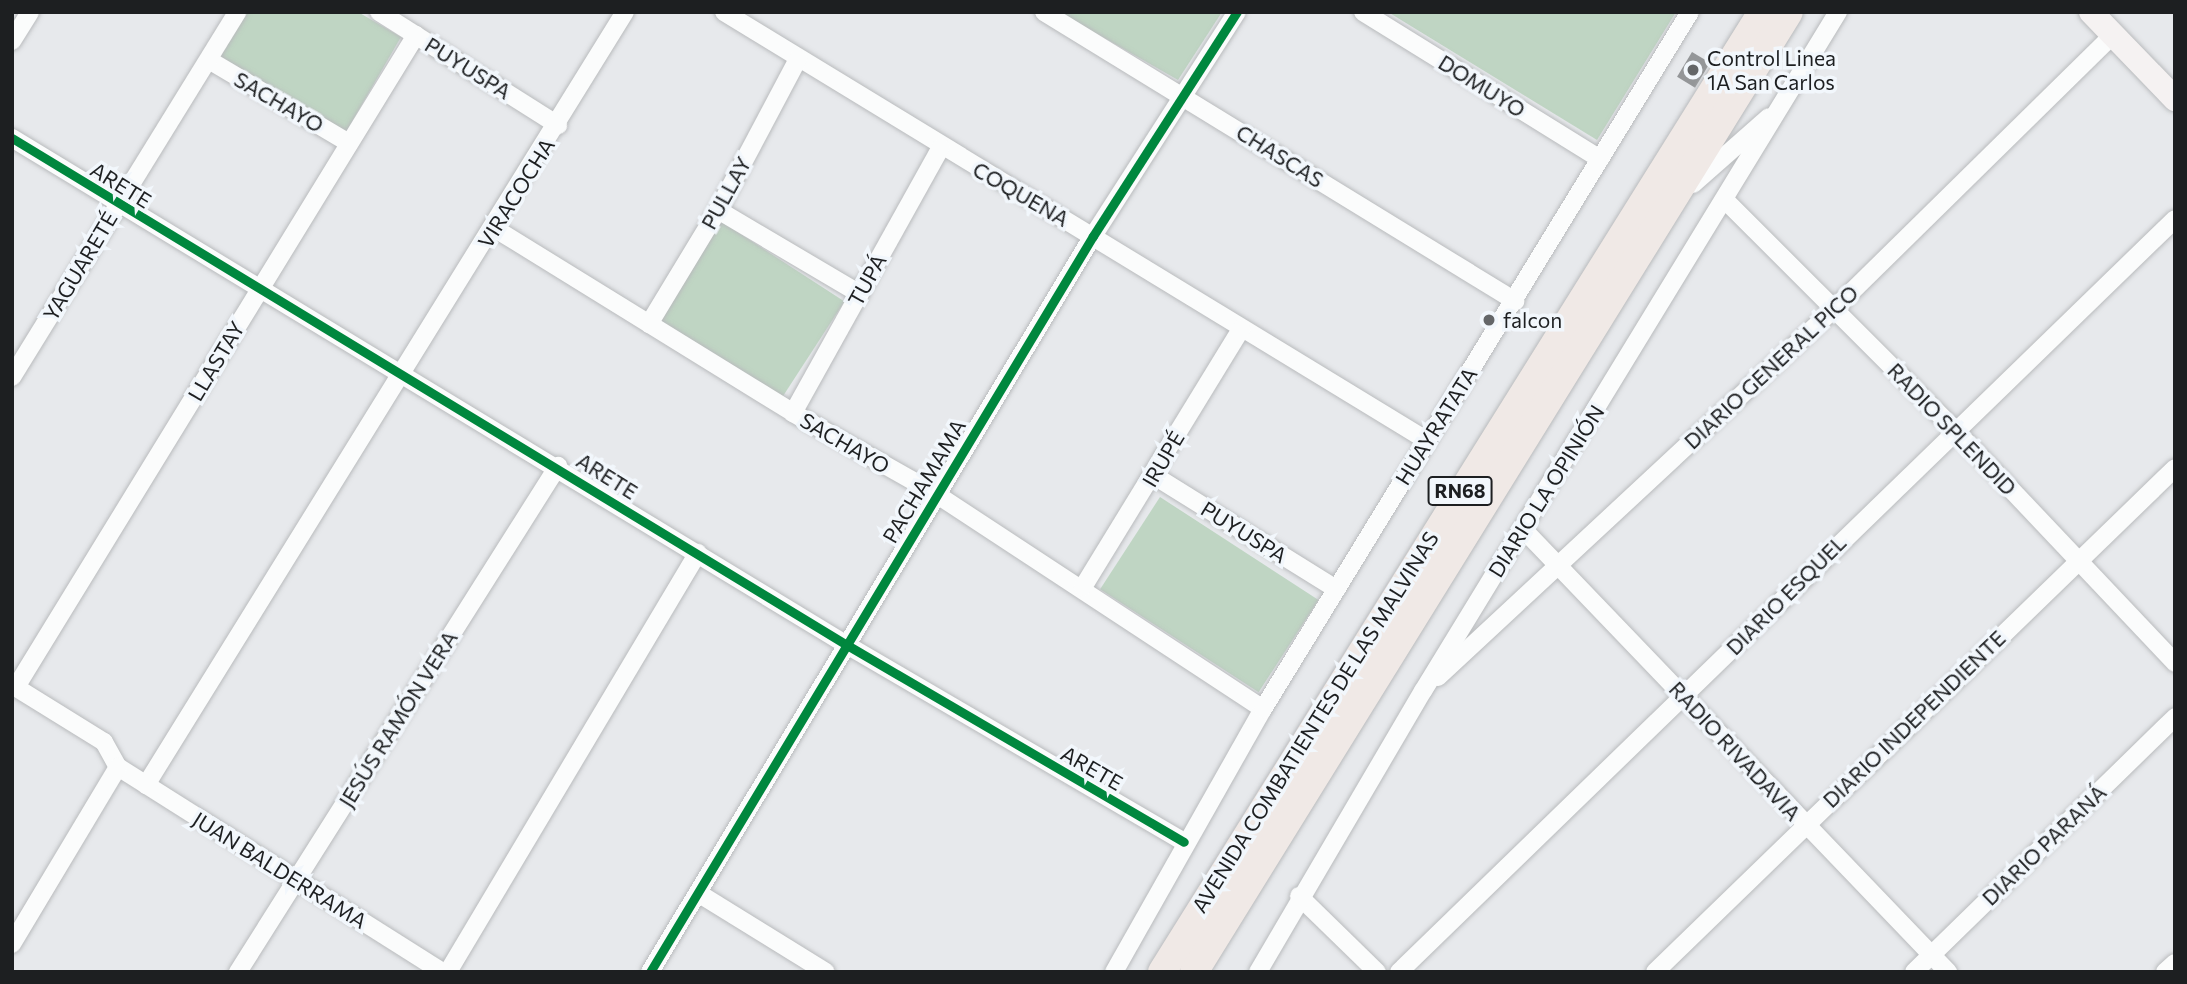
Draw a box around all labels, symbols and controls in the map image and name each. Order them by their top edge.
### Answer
street label: PUYUSPA [420,32,516,104]
place label: Control Linea 1A San Carlos [1707,45,1836,95]
street label: DOMUYO [1434,49,1530,123]
marker: Control Linea 1A San Carlos [1685,62,1701,78]
street label: SACHAYO [230,66,328,138]
street label: CHASCAS [1232,119,1328,193]
street label: VIRACOCHA [472,134,560,252]
street label: PULLAY [696,152,756,234]
street label: COQUENA [968,156,1074,232]
street label: ARETE [86,157,156,213]
street label: YAGUARETÉ [38,207,122,325]
street label: TUPÁ [843,250,891,310]
street label: DIARIO GENERAL PICO [1679,280,1863,454]
place label: falcon [1503,307,1562,333]
marker: falcon [1481,312,1497,328]
street label: LLASTAY [182,317,250,405]
street label: RADIO SPLENDID [1883,358,2021,500]
street label: HUAYRATATA [1390,363,1482,489]
street label: DIARIO LA OPINIÓN [1483,400,1609,582]
street label: SACHAYO [796,407,894,479]
street label: PACHAMAMA [877,415,971,547]
street label: IRUPÉ [1137,427,1189,491]
street label: ARETE [572,448,642,504]
road number: RN68 [1427,476,1493,506]
street label: PUYUSPA [1196,496,1292,568]
street label: AVENIDA COMBATIENTES DE LAS MALVINAS [1186,527,1444,917]
street label: DIARIO ESQUEL [1721,530,1851,660]
street label: DIARIO INDEPENDIENTE [1818,625,2010,813]
street label: JESÚS RAMÓN VERA [333,626,463,812]
street label: RADIO RIVADAVIA [1664,676,1806,826]
street label: ARETE [1057,740,1127,796]
street label: DIARIO PARANÁ [1977,780,2111,910]
street label: JUAN BALDERRAMA [188,806,372,934]

